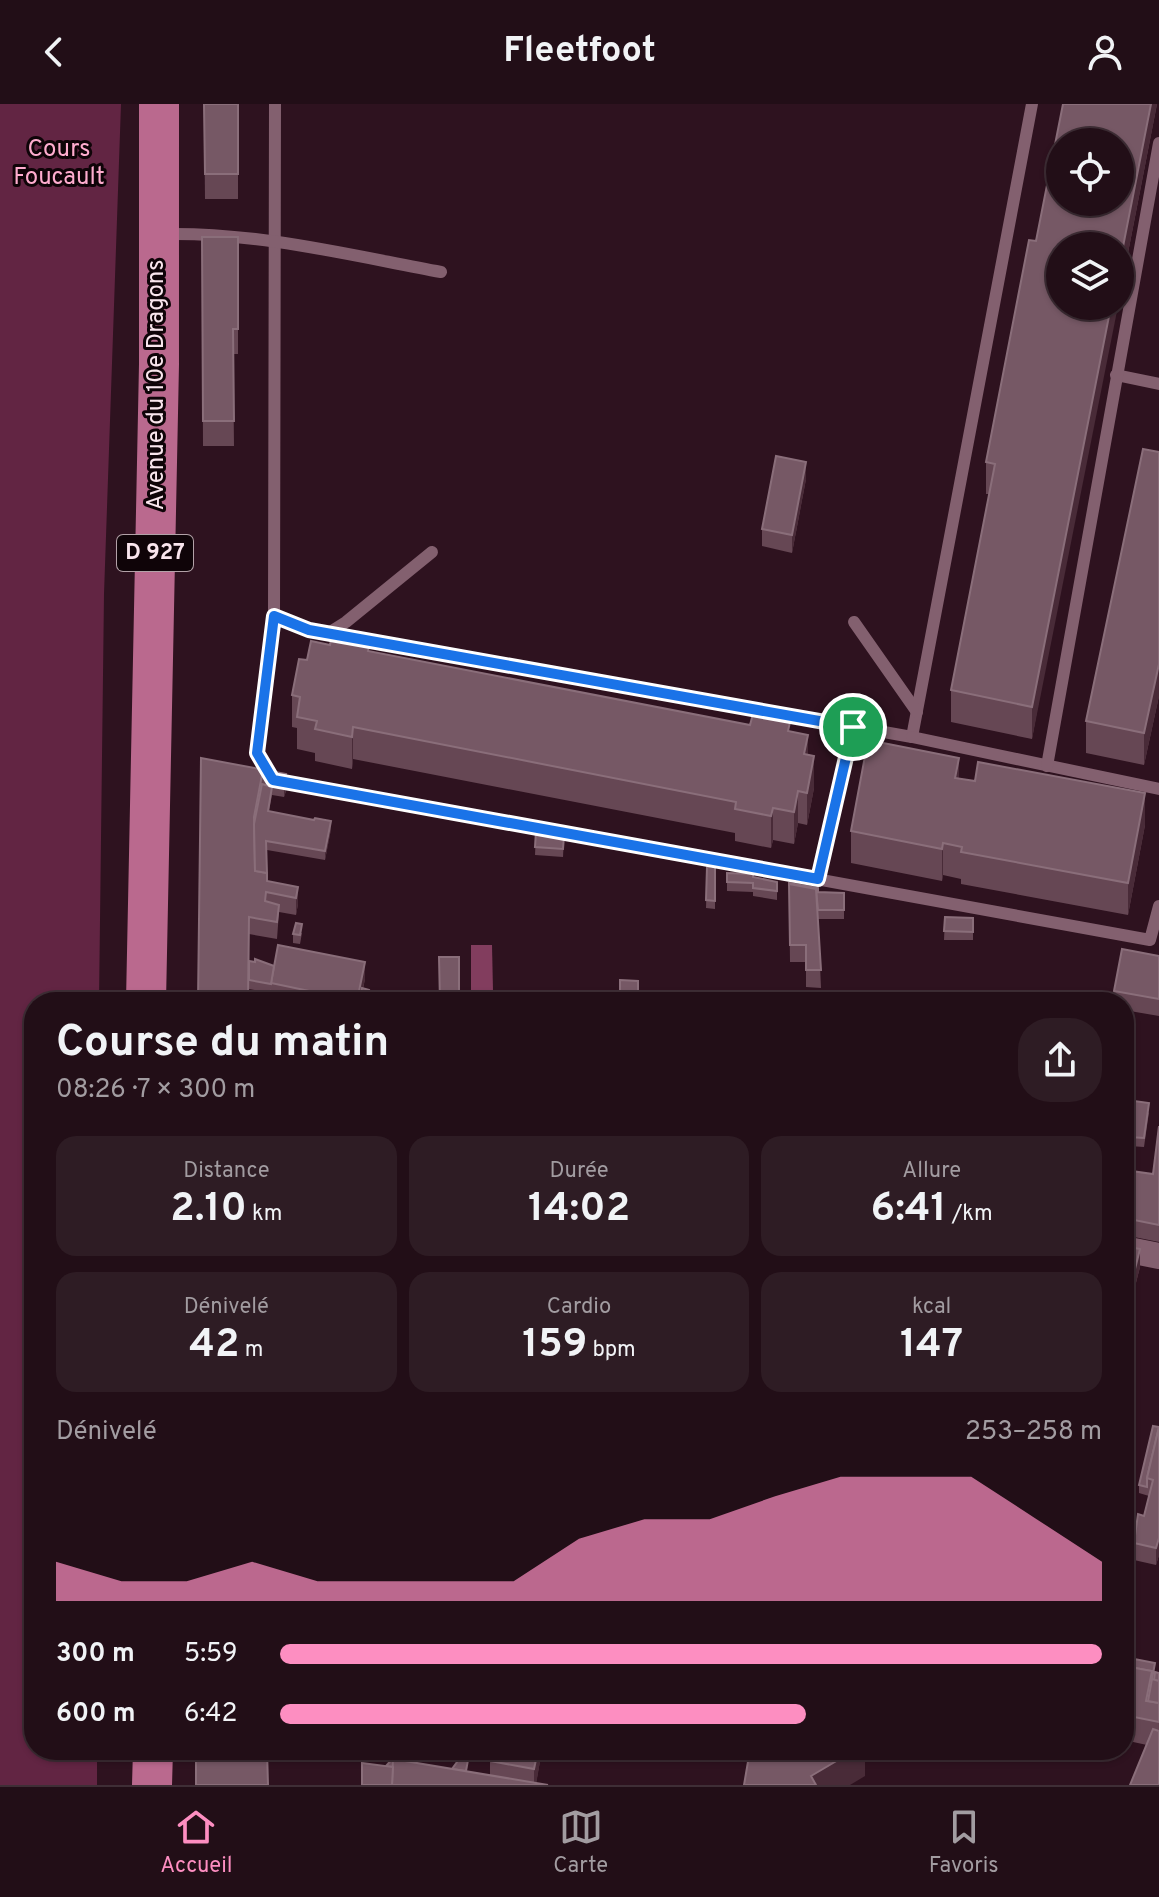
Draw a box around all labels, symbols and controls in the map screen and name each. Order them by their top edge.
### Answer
text: Fleetfoot [503,29,656,75]
icon: back [32,30,76,74]
icon: person [1083,30,1127,74]
map controls [1046,128,1134,320]
button: locate [1046,128,1134,216]
park label: Cours Foucault [13,135,105,193]
button: layers [1046,232,1134,320]
street label: Avenue du 10e Dragons [142,259,172,511]
road number: D 927 [117,535,193,571]
pin [819,693,887,761]
icon: arrive [831,705,875,749]
text: Course du matin [56,1016,389,1072]
button: share [1018,1018,1102,1102]
text: 08:26 · 7 × 300 m [56,1074,255,1107]
text: Distance [183,1158,270,1185]
text: Durée [549,1158,609,1185]
text: Allure [902,1158,961,1185]
text: 2.10 [170,1185,247,1235]
text: 14:02 [528,1185,630,1235]
text: 6:41 [871,1185,947,1235]
text: km [247,1201,282,1228]
text: /km [947,1201,993,1228]
text: Dénivelé [184,1294,269,1321]
text: Cardio [547,1294,611,1321]
text: kcal [912,1294,951,1321]
text: 42 [189,1321,240,1371]
text: 159 [522,1321,587,1371]
text: 147 [900,1321,963,1371]
text: m [240,1337,263,1364]
text: bpm [587,1337,636,1364]
text: Dénivelé [56,1416,157,1449]
text: 253–258 m [965,1416,1102,1449]
text: 300 m [56,1638,135,1671]
text: 5:59 [184,1638,237,1671]
text: 600 m [56,1698,136,1731]
text: 6:42 [184,1698,237,1731]
tab: Accueil [160,1805,232,1880]
tab: Carte [553,1805,608,1880]
tab: Favoris [929,1805,999,1880]

